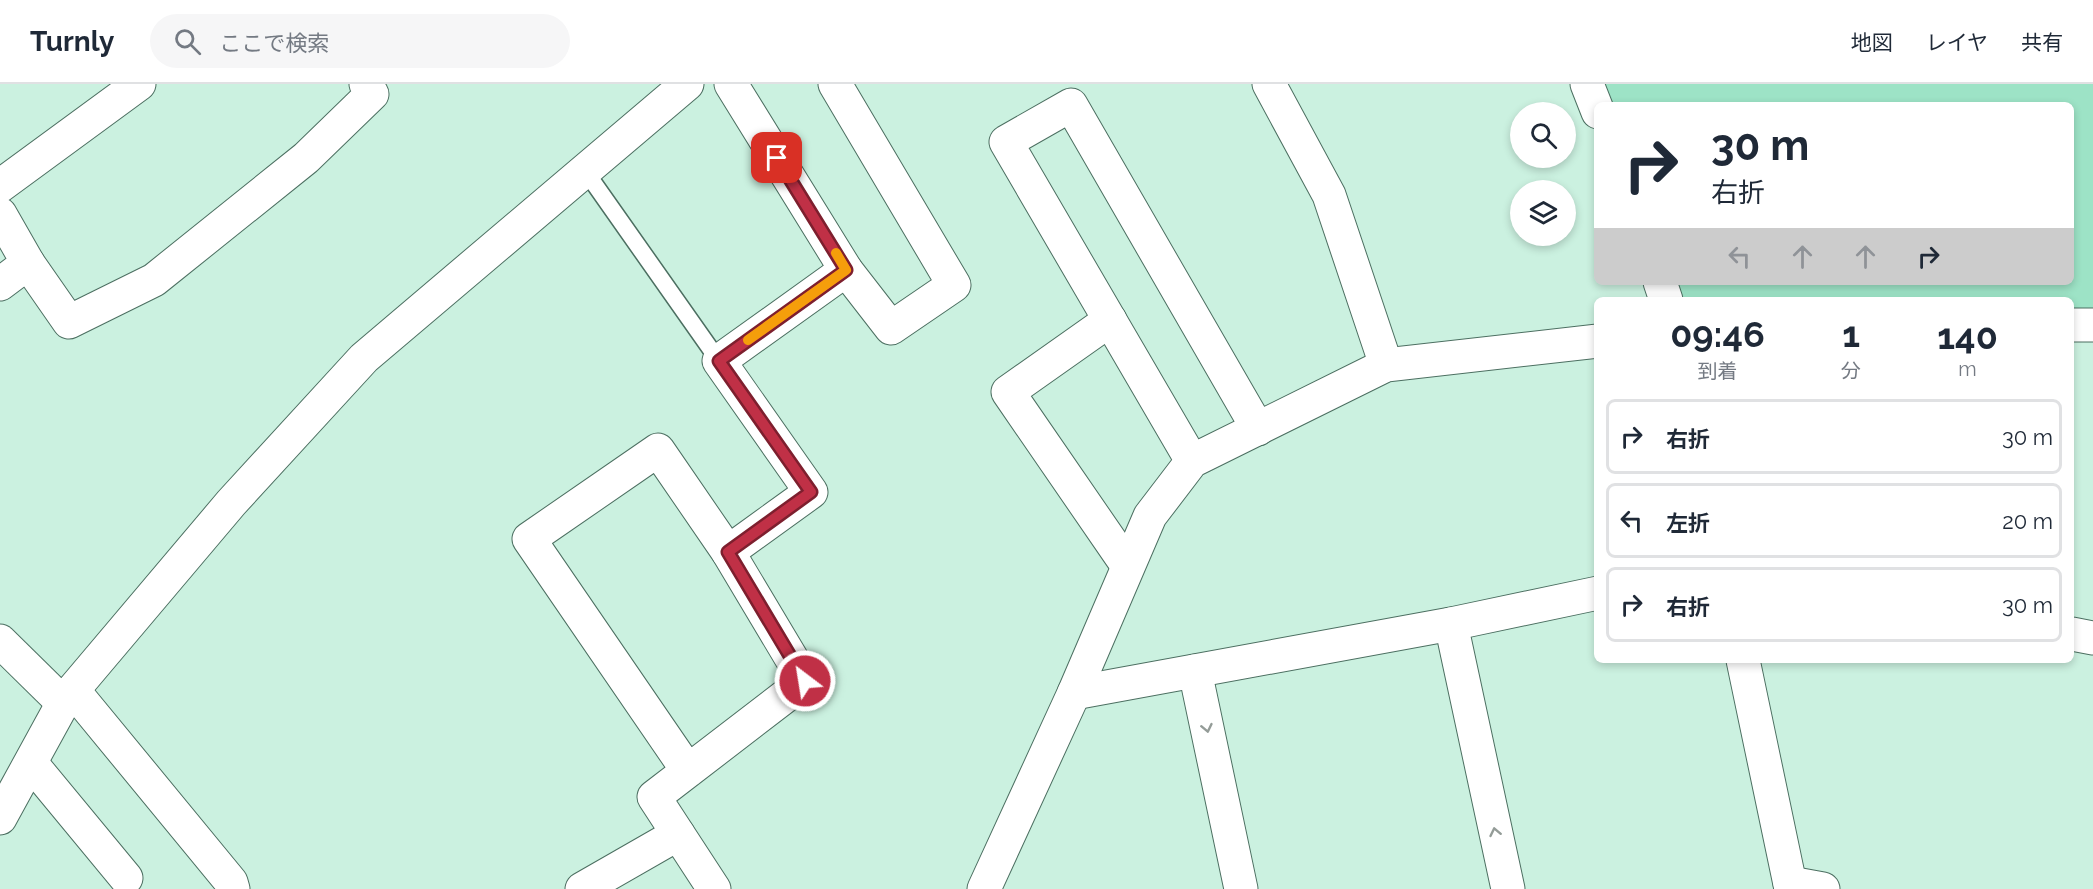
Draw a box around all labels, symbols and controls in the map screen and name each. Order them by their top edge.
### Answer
search box [150,14,570,68]
text: Turnly [30,25,114,58]
icon: search [171,25,204,58]
text: ここで検索 [219,30,329,56]
text: 地図 [1851,30,1893,55]
text: レイヤ [1926,30,1988,55]
text: 共有 [2021,30,2063,55]
map controls [1510,102,1576,246]
button: search [1510,102,1576,168]
text: 30 m [1711,121,1809,170]
icon: right [1612,126,1690,204]
pin [751,132,802,183]
icon: arrive [760,141,793,174]
text: 右折 [1711,177,1765,208]
button: layers [1510,180,1576,246]
icon: left [1723,240,1756,273]
icon: ahead [1786,240,1819,273]
icon: ahead [1849,240,1882,273]
icon: right [1912,240,1945,273]
text: 09:46 [1670,313,1765,355]
text: 1 [1842,313,1860,355]
text: 140 [1937,315,1998,357]
text: m [1958,357,1977,381]
text: 到着 [1698,359,1738,383]
text: 分 [1841,359,1861,383]
icon: right [1615,420,1648,453]
text: 30 m [2002,424,2053,450]
text: 右折 [1666,426,1710,452]
icon: left [1615,504,1648,537]
text: 20 m [2002,508,2053,534]
text: 左折 [1666,510,1710,536]
icon: right [1615,588,1648,621]
text: 30 m [2002,592,2053,618]
text: 右折 [1666,594,1710,620]
position arrow [773,649,837,713]
one-way arrow [1200,723,1213,733]
one-way arrow [1490,827,1503,837]

